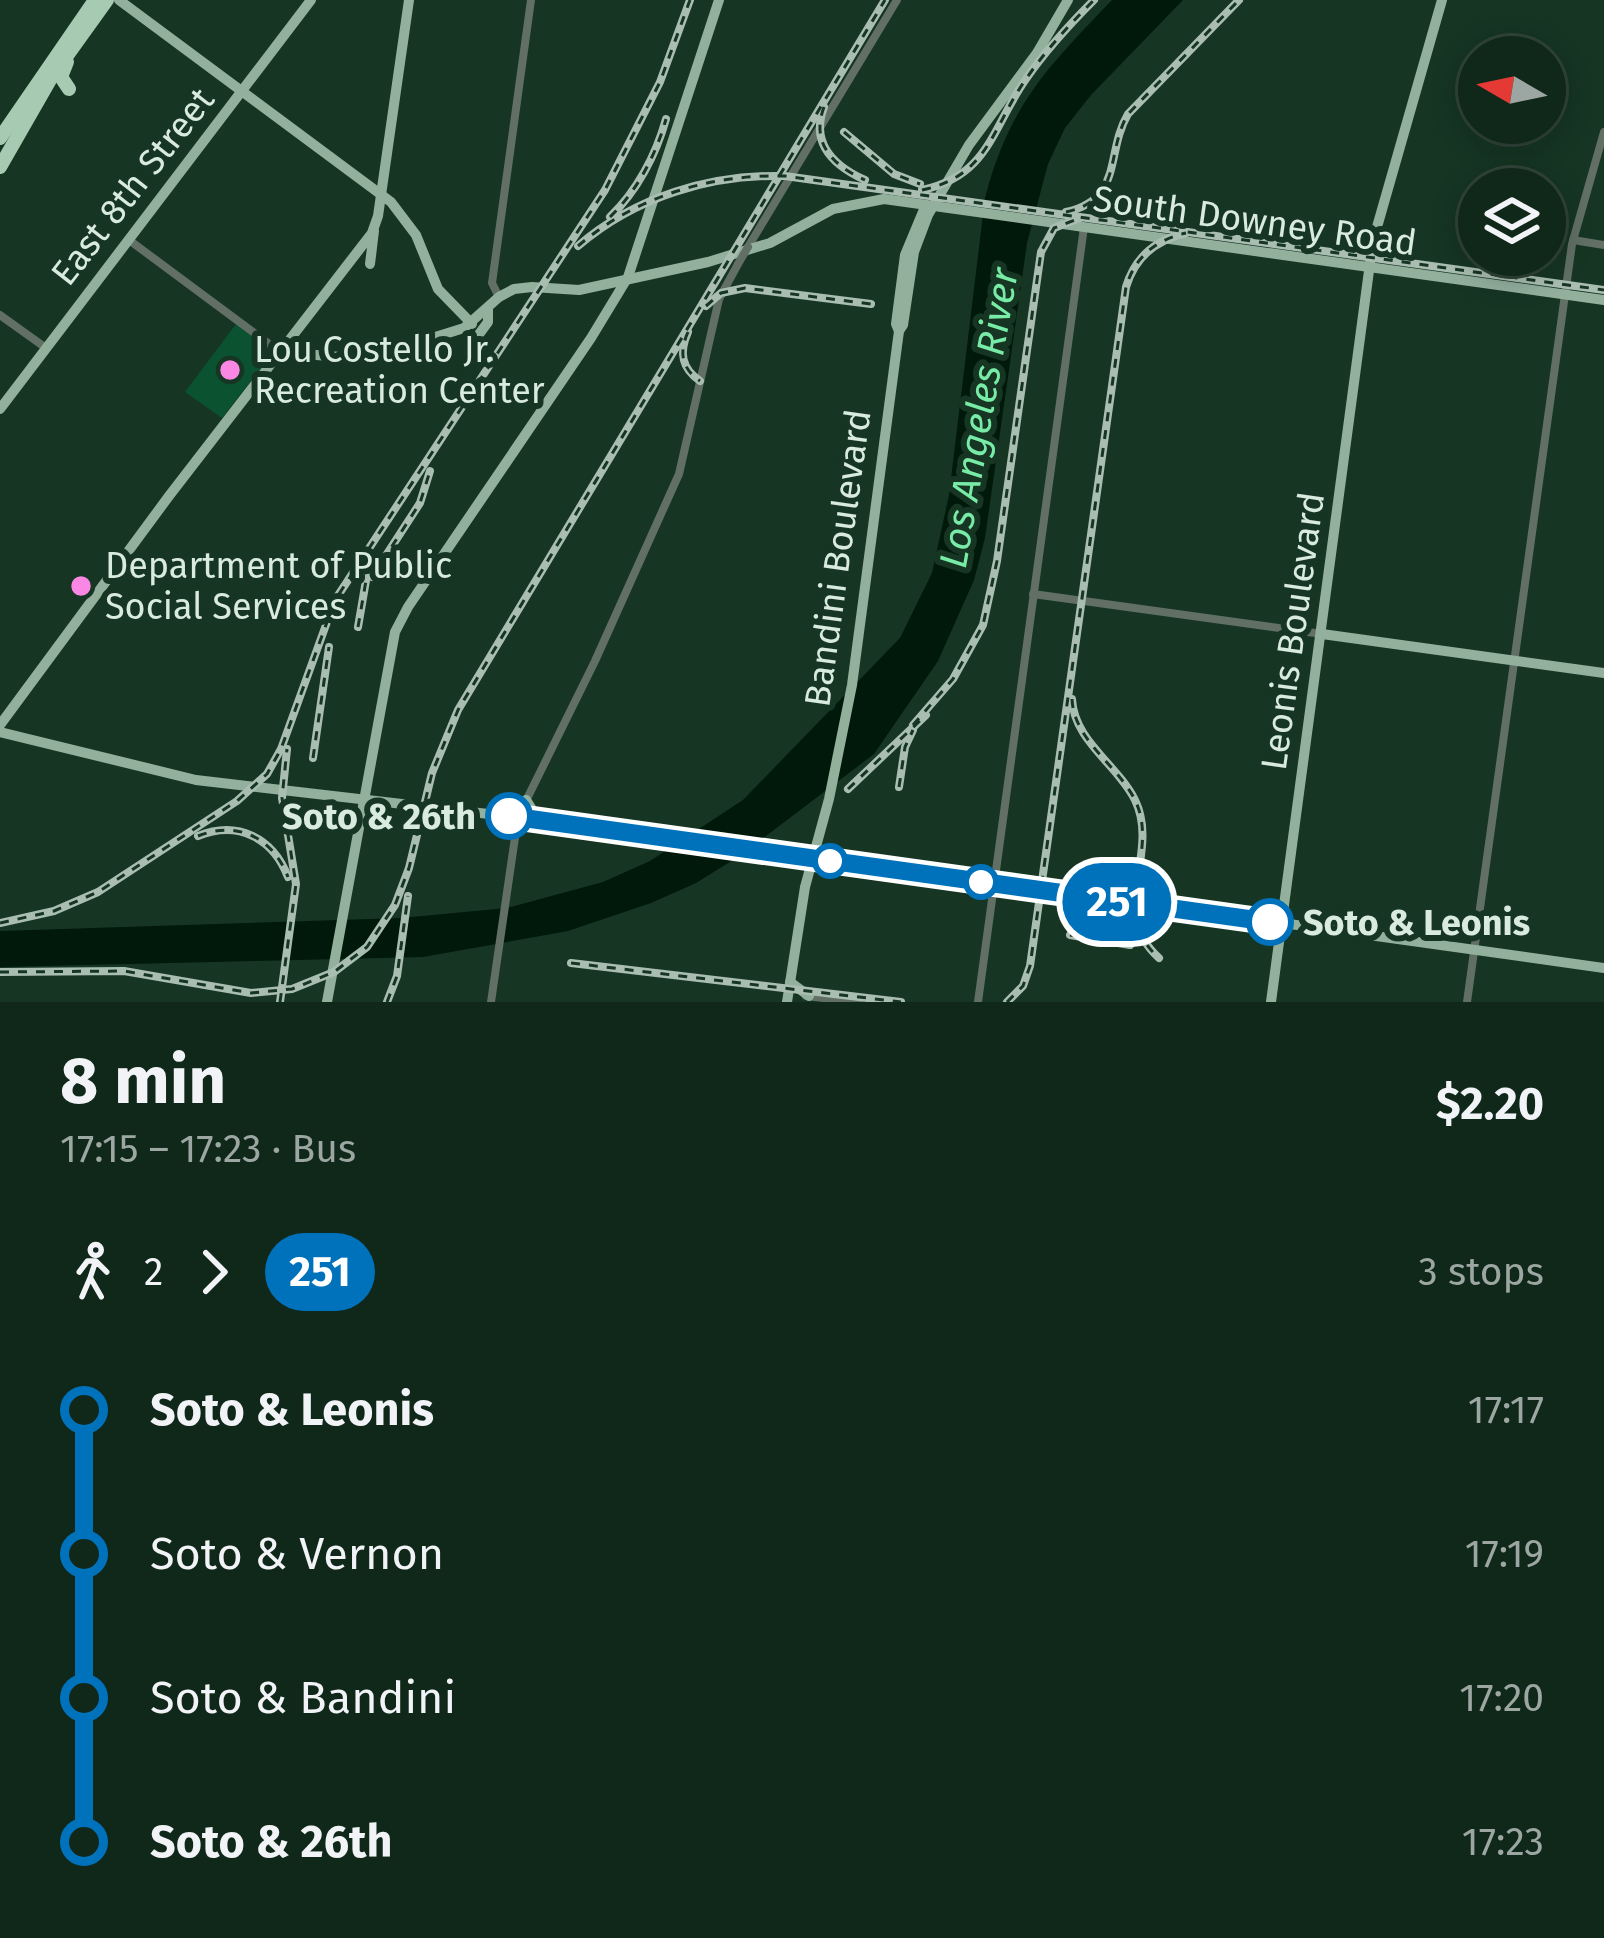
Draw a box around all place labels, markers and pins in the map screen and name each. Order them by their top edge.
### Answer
place label: Lou Costello Jr. Recreation Center [254,328,545,413]
marker: Lou Costello Jr. Recreation Center [217,357,243,383]
place label: Department of Public Social Services [105,544,452,629]
marker: Department of Public Social Services [68,573,94,599]
marker: Soto & 26th [487,794,531,838]
place label: Soto & 26th [282,795,476,839]
unlabelled marker [814,845,846,877]
unlabelled marker [965,866,997,898]
marker: Soto & Leonis [1248,900,1292,944]
place label: Soto & Leonis [1303,901,1530,945]

